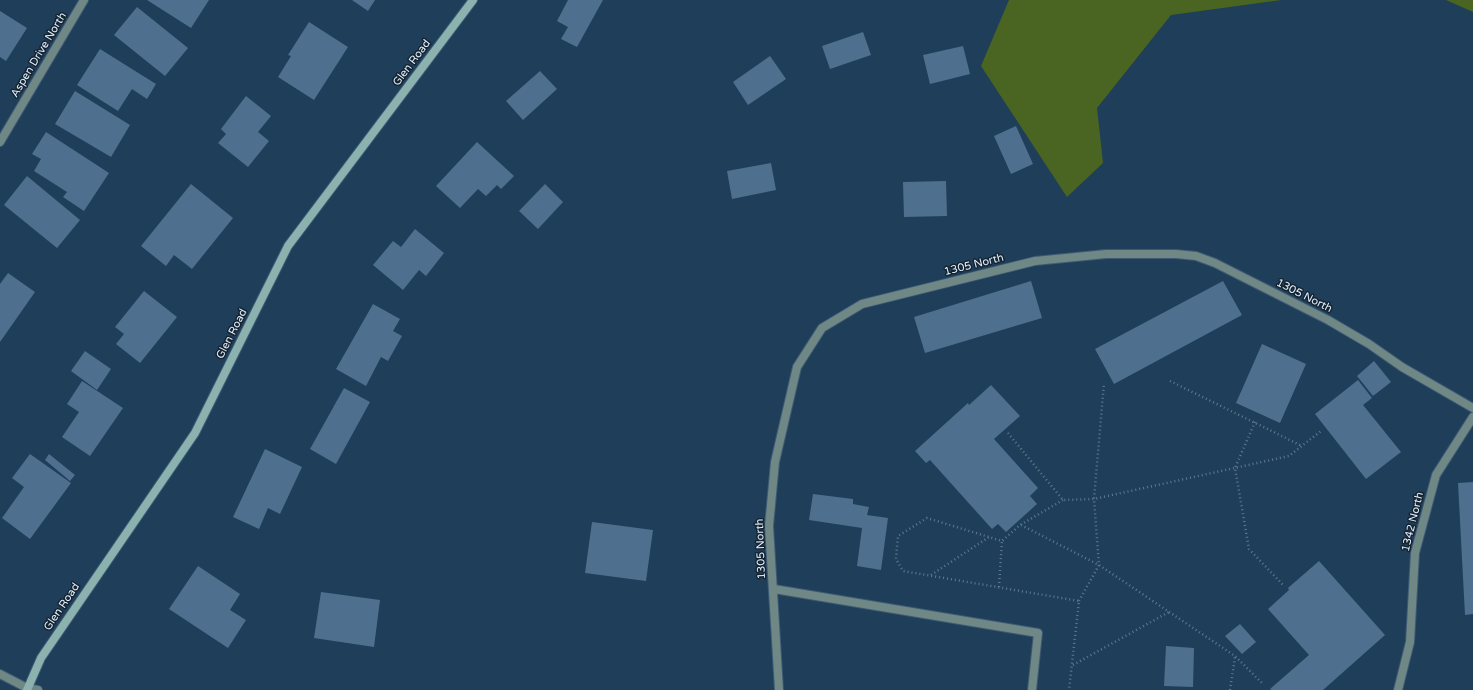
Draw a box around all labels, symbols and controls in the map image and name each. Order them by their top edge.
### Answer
street label: Aspen Drive North [8,10,70,100]
street label: Glen Road [390,37,434,89]
street label: 1305 North [943,251,1005,279]
street label: 1305 North [1274,276,1334,316]
street label: Glen Road [214,307,250,361]
street label: 1342 North [1399,491,1427,553]
street label: 1305 North [753,518,769,580]
street label: Glen Road [41,581,83,633]

